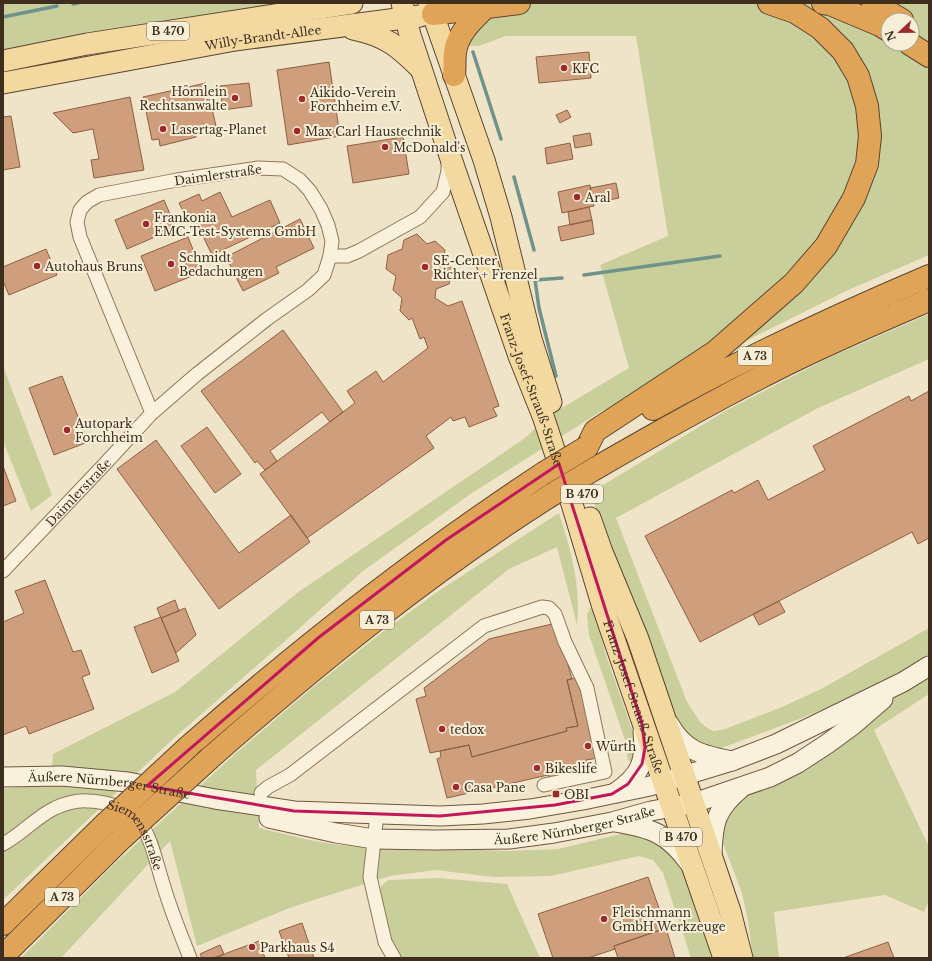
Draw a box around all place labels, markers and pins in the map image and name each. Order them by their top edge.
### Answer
place label: KFC [572,61,599,76]
marker: KFC [559,63,569,73]
place label: Hörnlein Rechtsanwälte [139,84,227,113]
place label: Aikido-Verein Forchheim e.V. [309,85,402,114]
marker: Hörnlein Rechtsanwälte [230,93,240,103]
marker: Aikido-Verein Forchheim e.V. [297,94,307,104]
place label: Lasertag-Planet [171,122,267,137]
marker: Lasertag-Planet [158,124,168,134]
place label: Max Carl Haustechnik [305,124,442,139]
marker: Max Carl Haustechnik [292,126,302,136]
place label: McDonald's [393,140,465,155]
marker: McDonald's [380,142,390,152]
place label: Aral [584,190,611,205]
marker: Aral [572,192,582,202]
place label: Frankonia EMC-Test-Systems GmbH [154,210,316,239]
marker: Frankonia EMC-Test-Systems GmbH [141,219,151,229]
place label: Schmidt Bedachungen [179,250,263,279]
place label: SE-Center Richter + Frenzel [433,253,538,282]
place label: Autohaus Bruns [44,259,143,274]
marker: Schmidt Bedachungen [166,259,176,269]
marker: Autohaus Bruns [32,261,42,271]
marker: SE-Center Richter + Frenzel [420,262,430,272]
place label: Autopark Forchheim [74,416,143,445]
marker: Autopark Forchheim [62,425,72,435]
place label: tedox [450,722,485,737]
marker: tedox [437,724,447,734]
place label: Würth [595,739,636,754]
marker: Würth [583,741,593,751]
place label: Bikeslife [545,761,597,776]
marker: Bikeslife [532,763,542,773]
place label: Casa Pane [464,780,526,795]
marker: Casa Pane [451,782,461,792]
place label: OBI [564,787,589,802]
marker: OBI [551,789,561,799]
place label: Fleischmann GmbH Werkzeuge [612,905,726,934]
marker: Fleischmann GmbH Werkzeuge [599,914,609,924]
place label: Parkhaus S4 [260,940,334,955]
marker: Parkhaus S4 [247,942,257,952]

